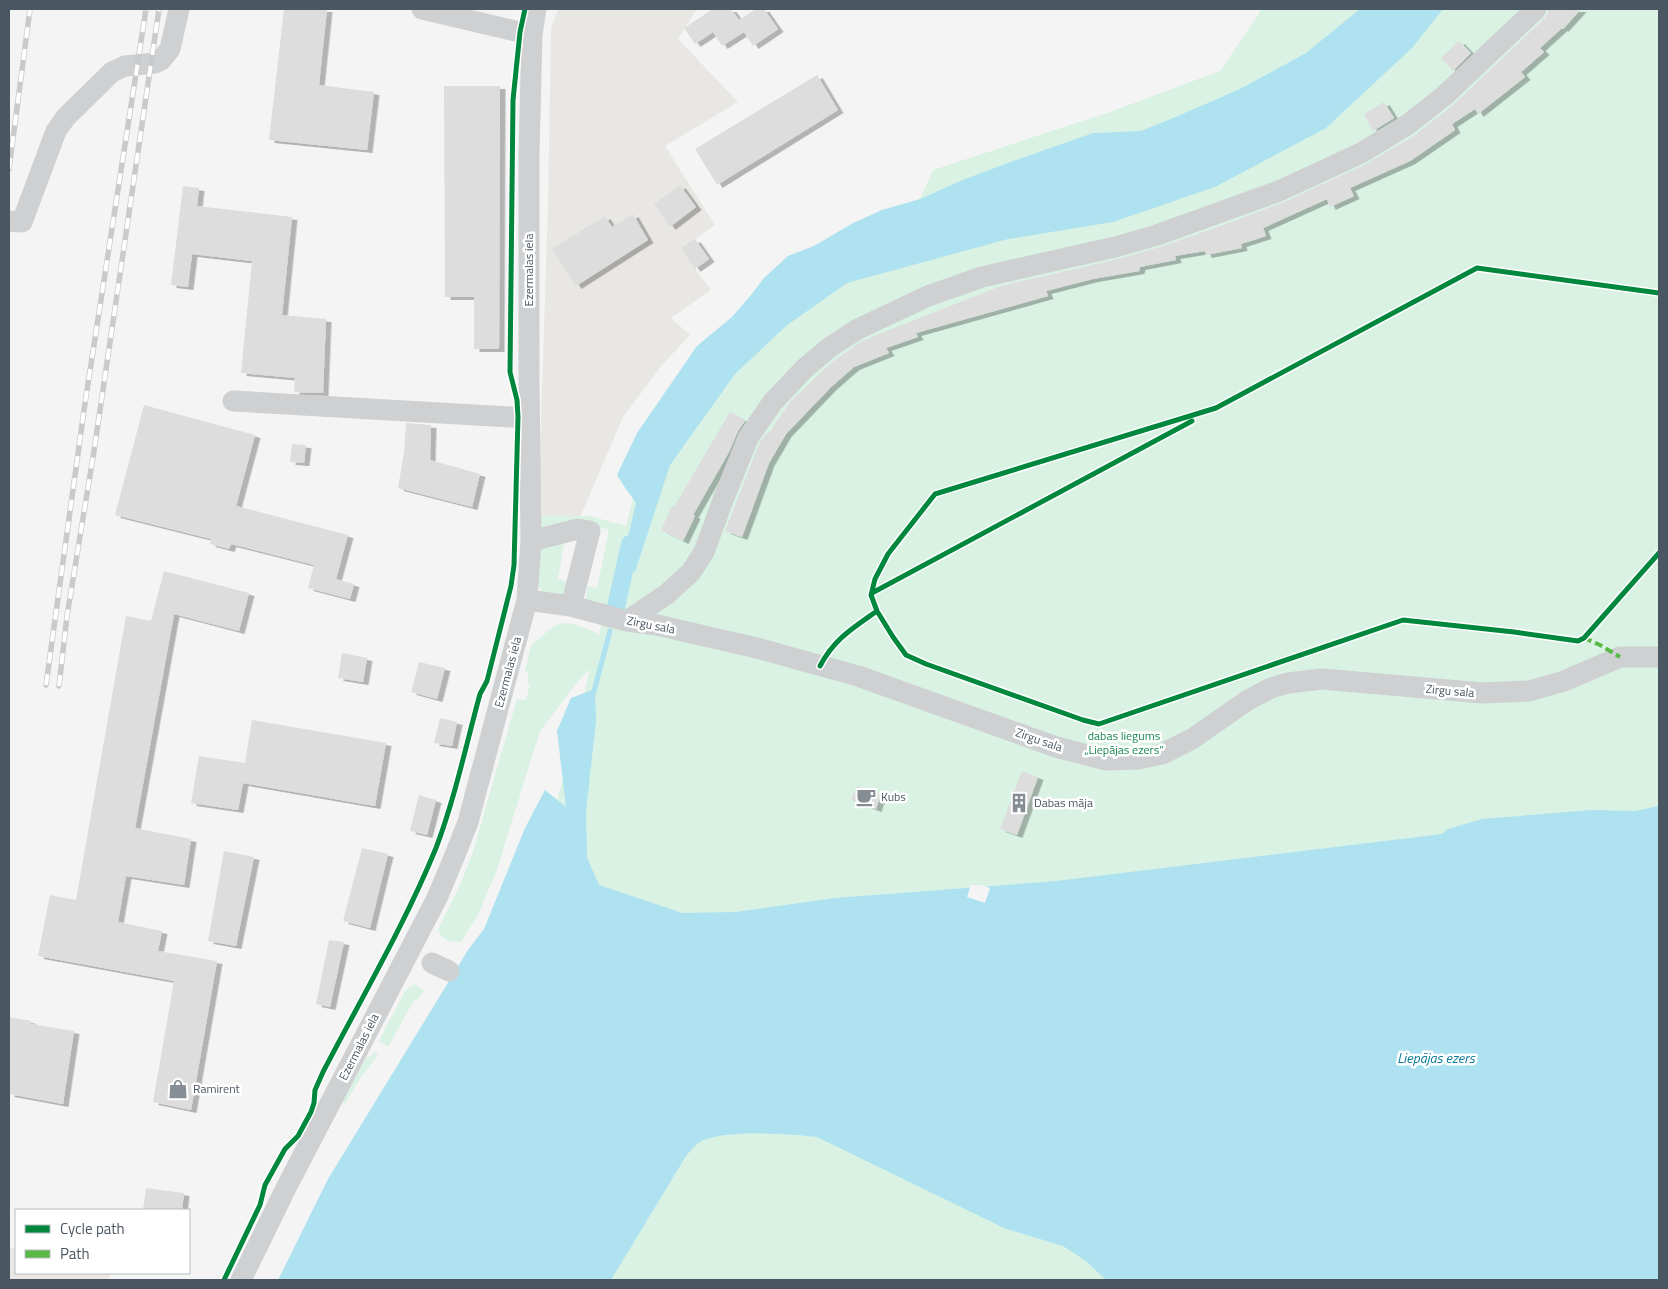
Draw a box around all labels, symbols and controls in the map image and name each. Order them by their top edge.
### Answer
street label: Ezermalas iela [519,234,538,306]
street label: Zirgu sala [625,611,677,638]
street label: Ezermalas iela [489,634,526,709]
street label: Zirgu sala [1425,679,1475,702]
street label: Zirgu sala [1013,723,1065,756]
park label: dabas liegums „Liepājas ezers” [1084,726,1164,759]
cafe icon: Kubs [855,786,877,808]
place label: Kubs [881,787,906,806]
building icon: Dabas māja [1008,792,1030,814]
place label: Dabas māja [1034,793,1093,812]
street label: Ezermalas iela [334,1010,384,1084]
water label: Liepājas ezers [1397,1047,1476,1068]
shop icon: Ramirent [167,1078,189,1100]
place label: Ramirent [193,1079,241,1098]
legend [15,1209,190,1274]
text: Cycle path [60,1217,125,1240]
text: Path [60,1242,90,1265]

